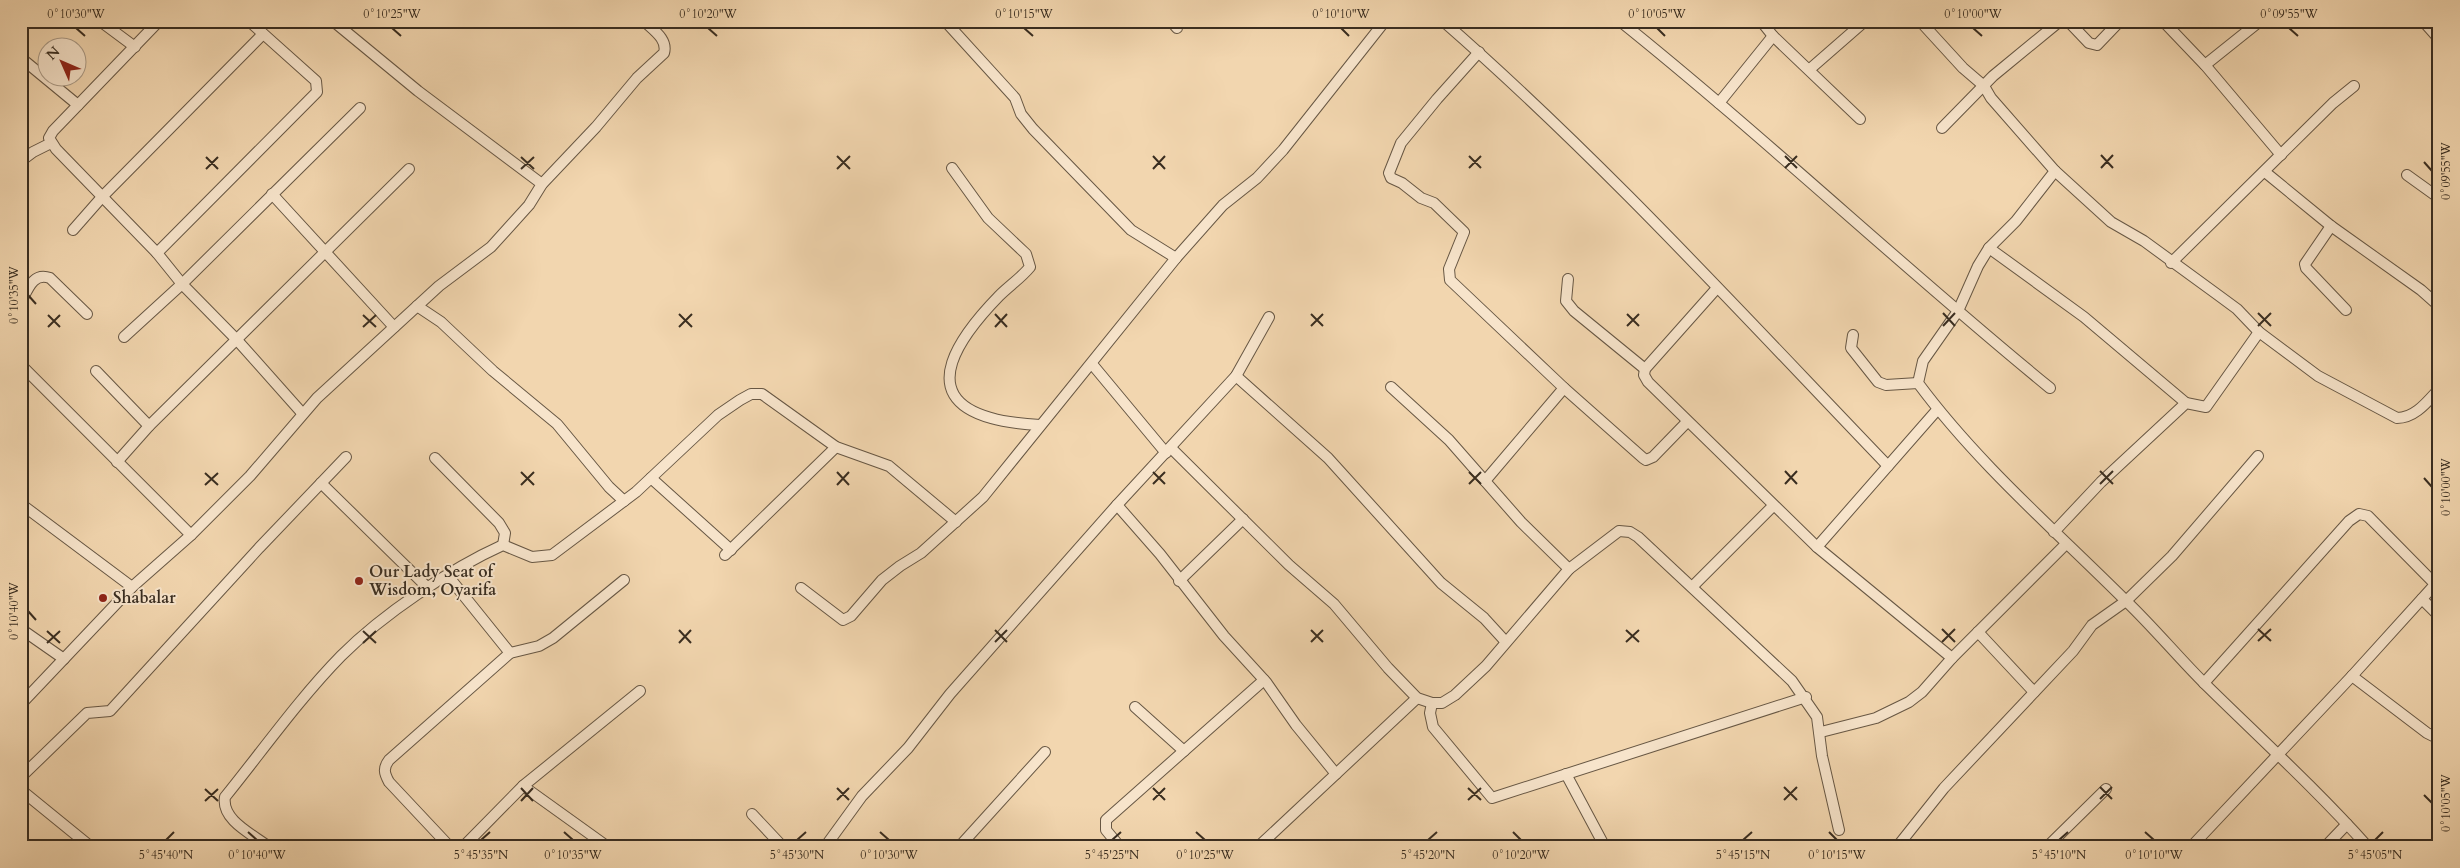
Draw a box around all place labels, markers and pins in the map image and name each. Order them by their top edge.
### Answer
place label: Our Lady Seat of Wisdom, Oyarifa [368,561,496,601]
marker: Our Lady Seat of Wisdom, Oyarifa [353,575,365,587]
place label: Shabalar [113,587,176,609]
marker: Shabalar [97,592,109,604]

